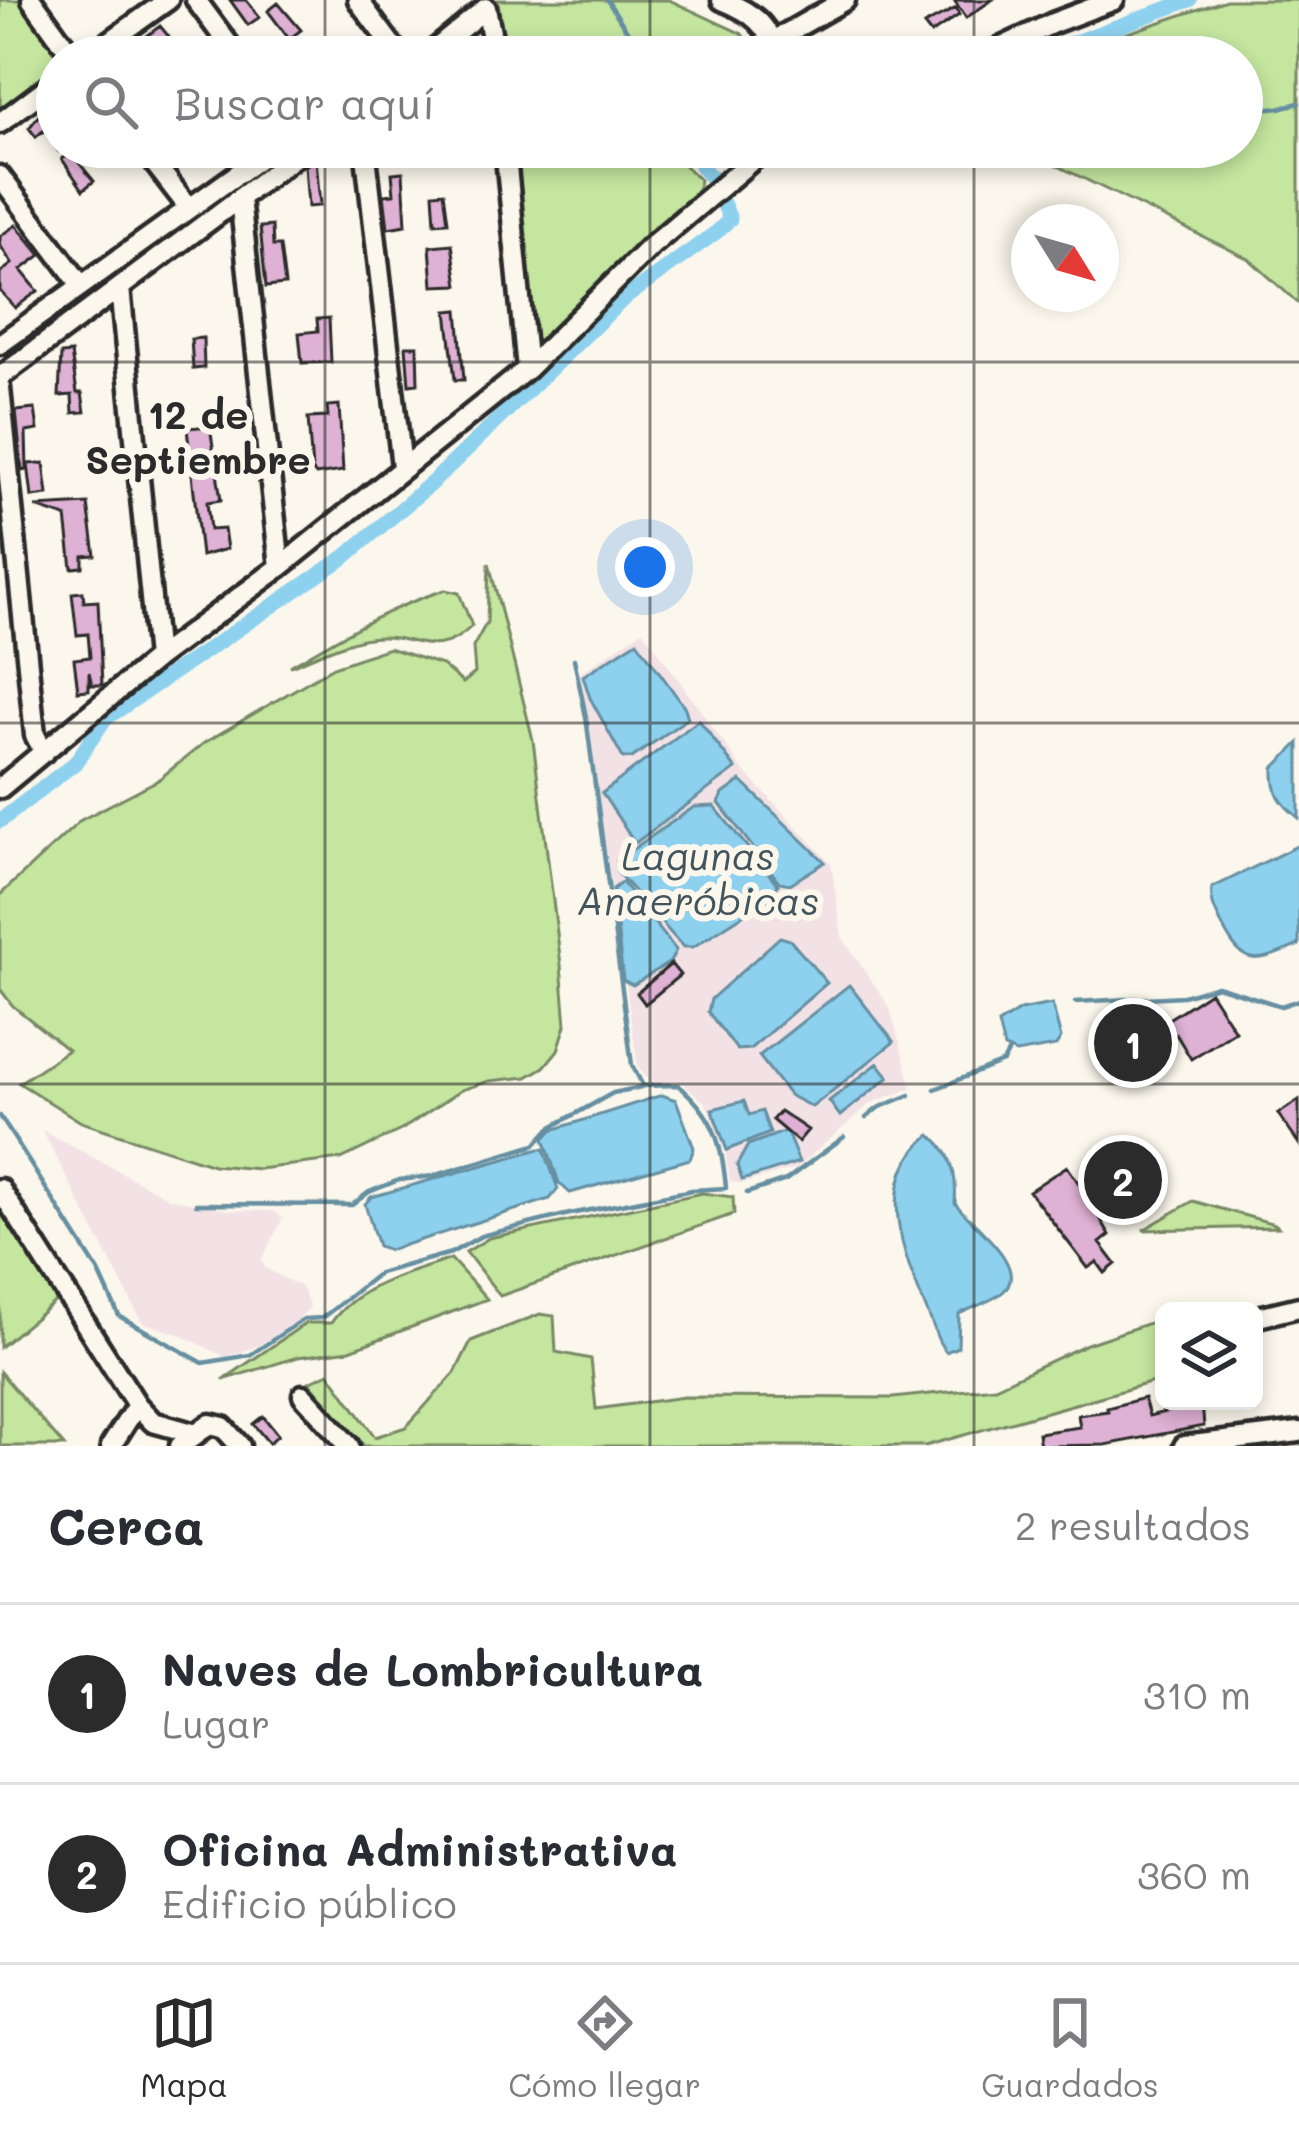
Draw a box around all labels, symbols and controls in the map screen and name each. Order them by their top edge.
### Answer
search box [36,36,1263,168]
icon: search [78,69,144,135]
text: Buscar aquí [174,73,436,131]
north arrow [1011,204,1119,312]
district label: 12 de Septiembre [85,388,311,484]
your location [615,537,675,597]
water label: Lagunas Anaeróbicas [577,829,819,925]
pin: 1 [1094,998,1172,1088]
pin: 2 [1084,1135,1162,1225]
map controls [1155,1302,1263,1410]
button: layers [1155,1302,1263,1410]
text: Cerca [48,1491,205,1558]
text: 2 resultados [1015,1499,1251,1550]
text: Naves de Lombricultura [162,1639,704,1697]
text: 1 [78,1668,96,1719]
text: 310 m [1143,1668,1251,1719]
text: Lugar [162,1697,270,1748]
text: Oficina Administrativa [162,1819,678,1877]
text: 2 [76,1848,98,1899]
text: 360 m [1137,1848,1251,1899]
text: Edificio público [162,1877,457,1928]
tab: Mapa [140,1990,228,2105]
tab: Cómo llegar [508,1990,701,2105]
tab: Guardados [981,1990,1159,2105]

